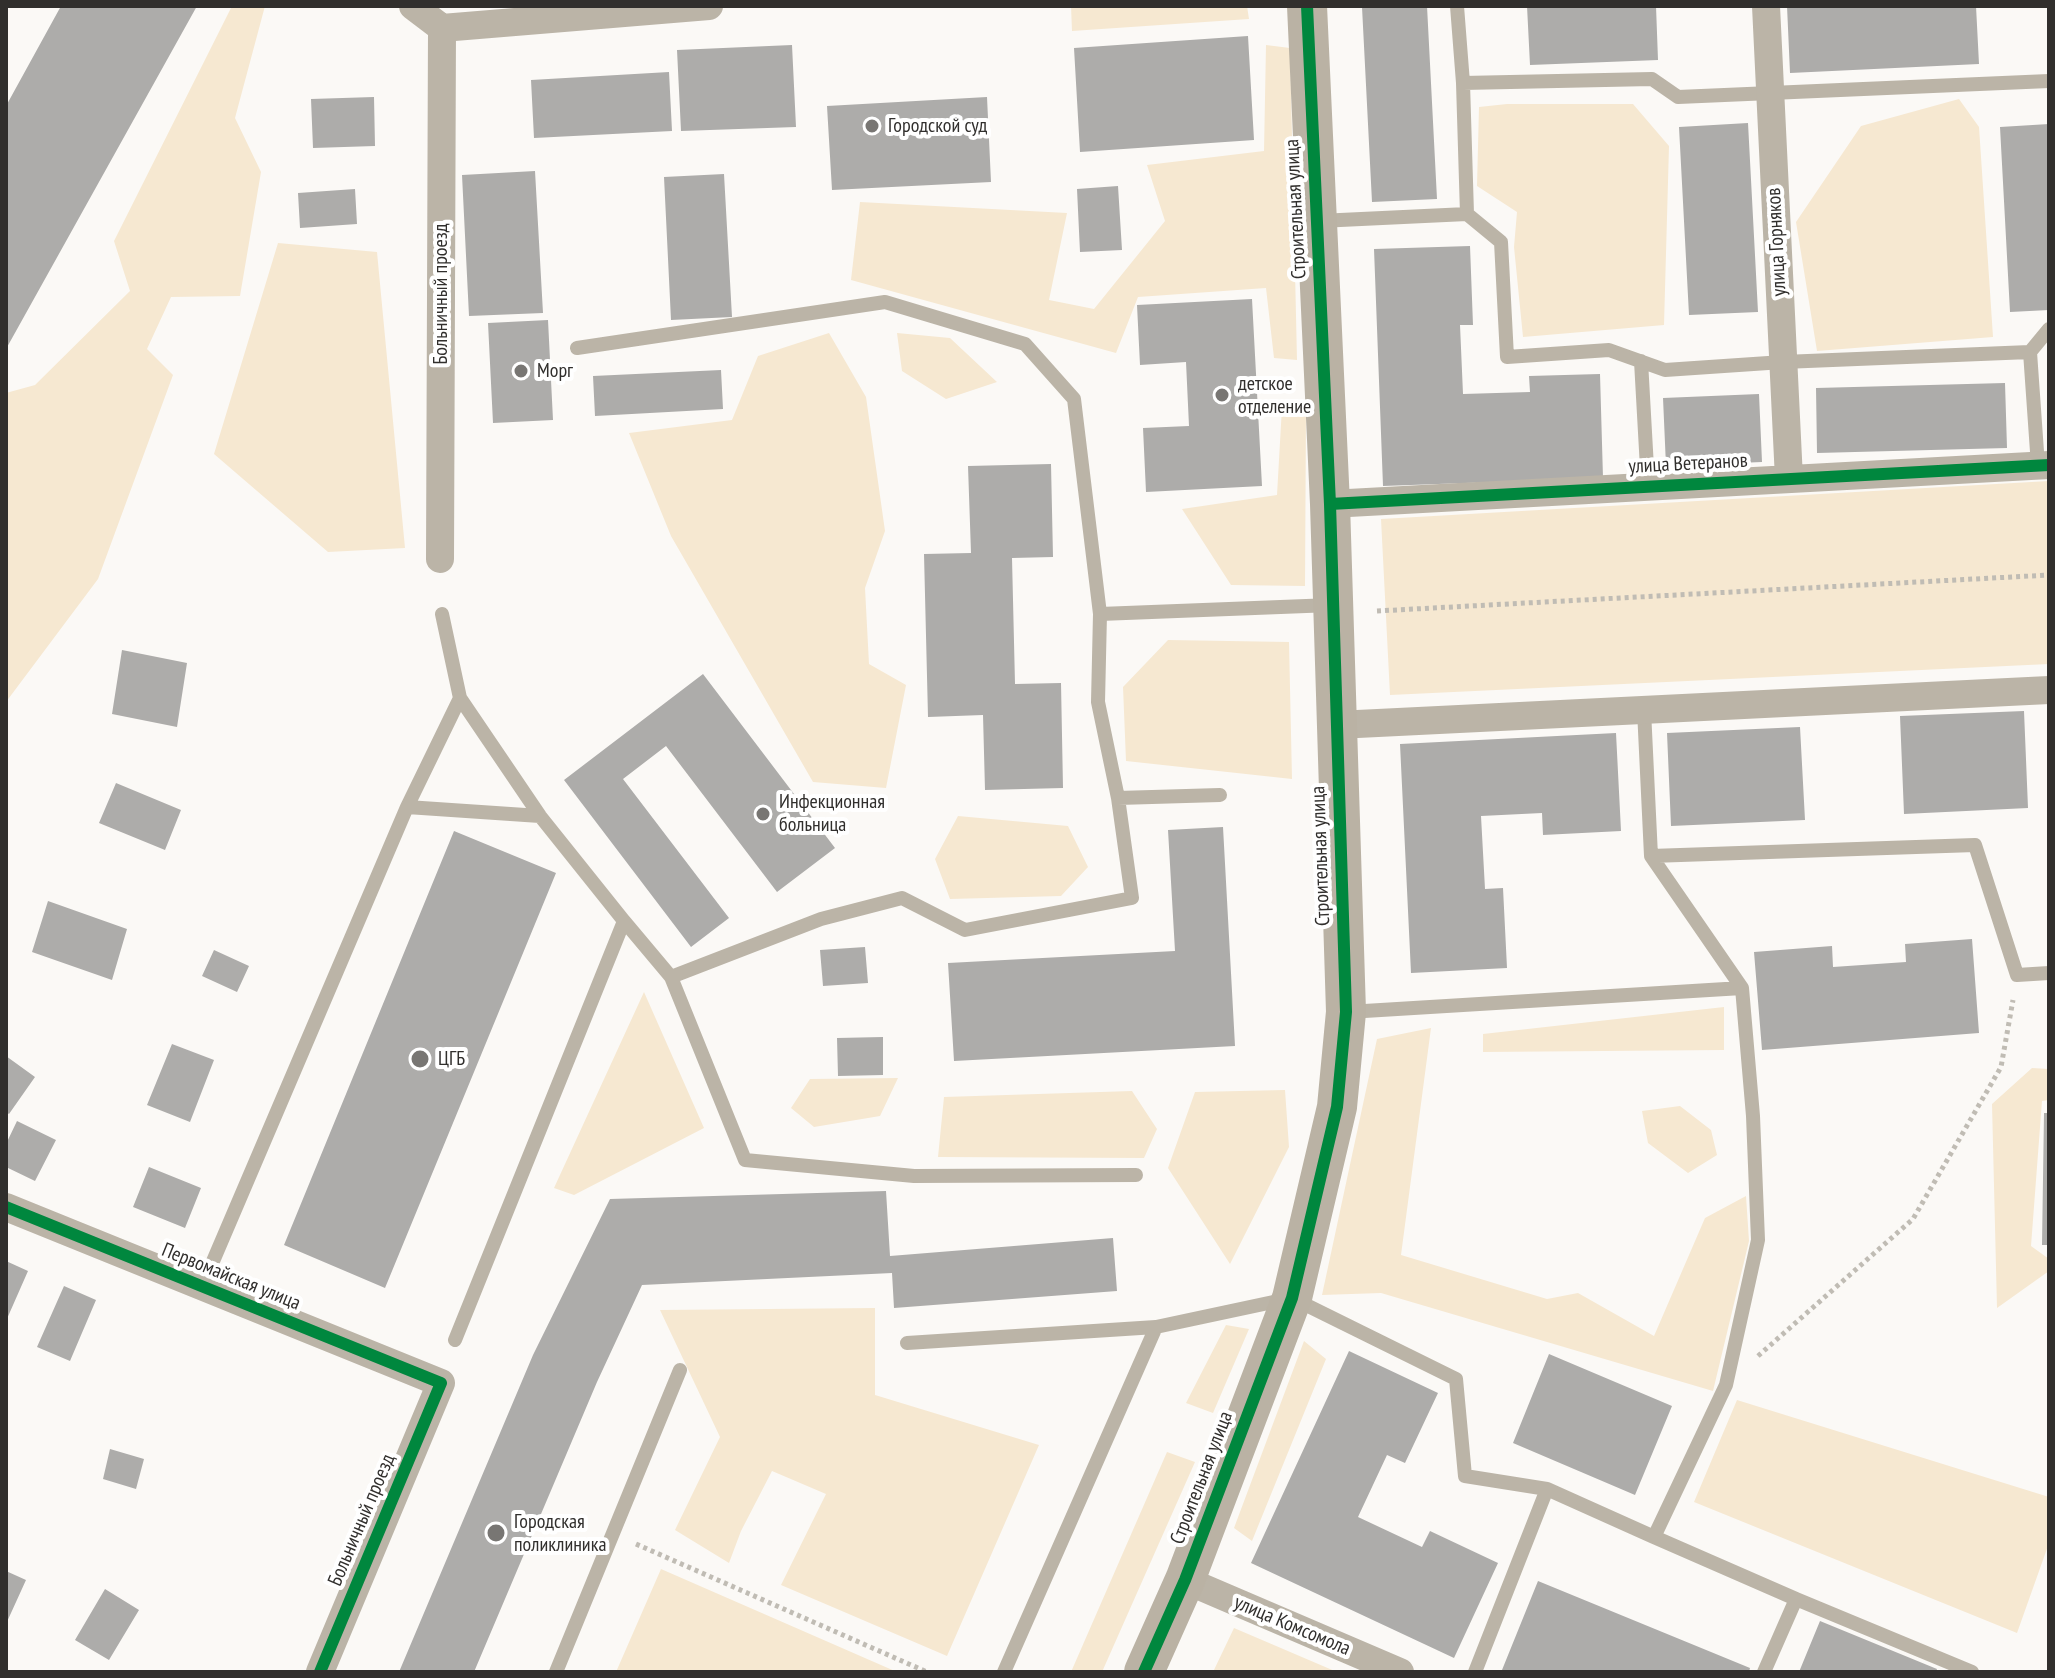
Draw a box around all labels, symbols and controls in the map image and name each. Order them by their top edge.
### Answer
place label: Городской суд [888,114,987,138]
marker: Городской суд [863,117,881,135]
street label: Строительная улица [1280,138,1312,280]
street label: улица Горняков [1762,187,1792,297]
street label: Больничный проезд [429,223,453,365]
place label: Морг [537,359,573,383]
marker: Морг [512,362,530,380]
place label: детское отделение [1238,372,1311,419]
marker: детское отделение [1213,386,1231,404]
street label: улица Ветеранов [1628,449,1748,479]
street label: Строительная улица [1307,786,1335,926]
place label: Инфекционная больница [779,790,885,837]
marker: Инфекционная больница [754,805,772,823]
place label: ЦГБ [438,1047,465,1071]
marker: ЦГБ [409,1048,431,1070]
street label: Первомайская улица [158,1238,304,1316]
street label: Строительная улица [1166,1408,1238,1548]
street label: Больничный проезд [323,1450,401,1590]
place label: Городская поликлиника [514,1510,606,1557]
marker: Городская поликлиника [485,1522,507,1544]
street label: улица Комсомола [1230,1591,1354,1661]

